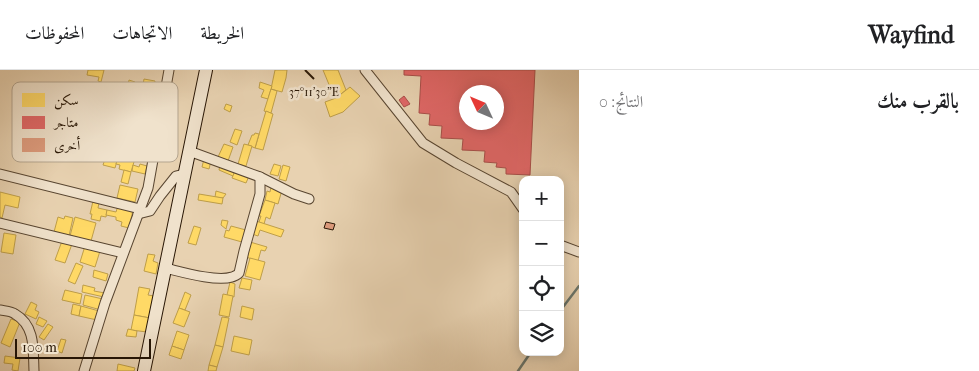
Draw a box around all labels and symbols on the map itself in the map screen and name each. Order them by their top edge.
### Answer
legend [12,82,178,162]
text: 37°11'30"E [289,85,339,99]
north arrow [459,85,504,130]
text: سكن [54,92,79,110]
text: متاجر [52,114,78,131]
text: أخرى [54,135,81,154]
scale bar [15,336,151,359]

